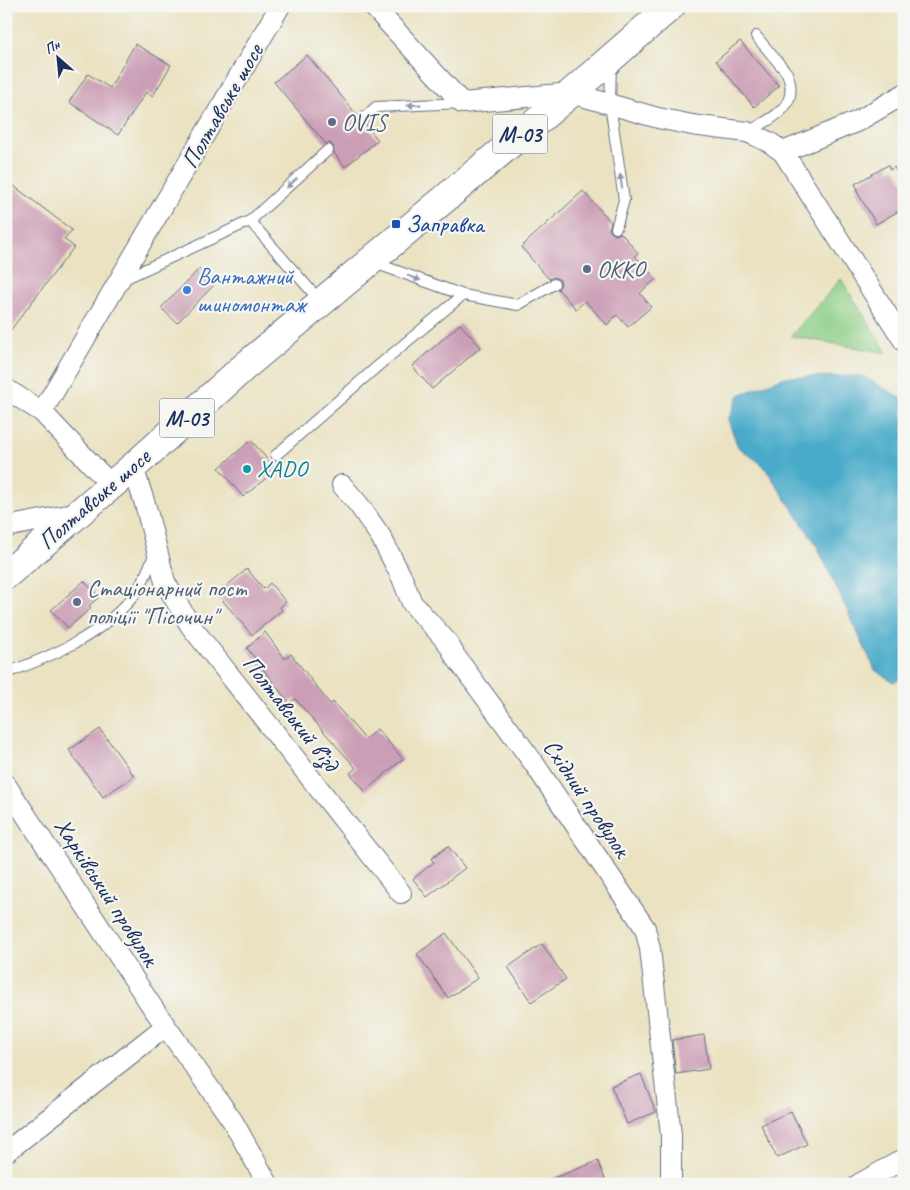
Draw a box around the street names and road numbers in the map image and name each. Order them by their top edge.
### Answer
street label: Полтавське шосе [174,36,271,174]
road number: М-03 [492,114,548,154]
road number: М-03 [160,398,214,438]
street label: Полтавське шосе [32,441,158,556]
street label: Полтавський в’їзд [235,649,347,780]
street label: Східний провулок [537,733,639,864]
street label: Харківський провулок [48,813,167,973]

